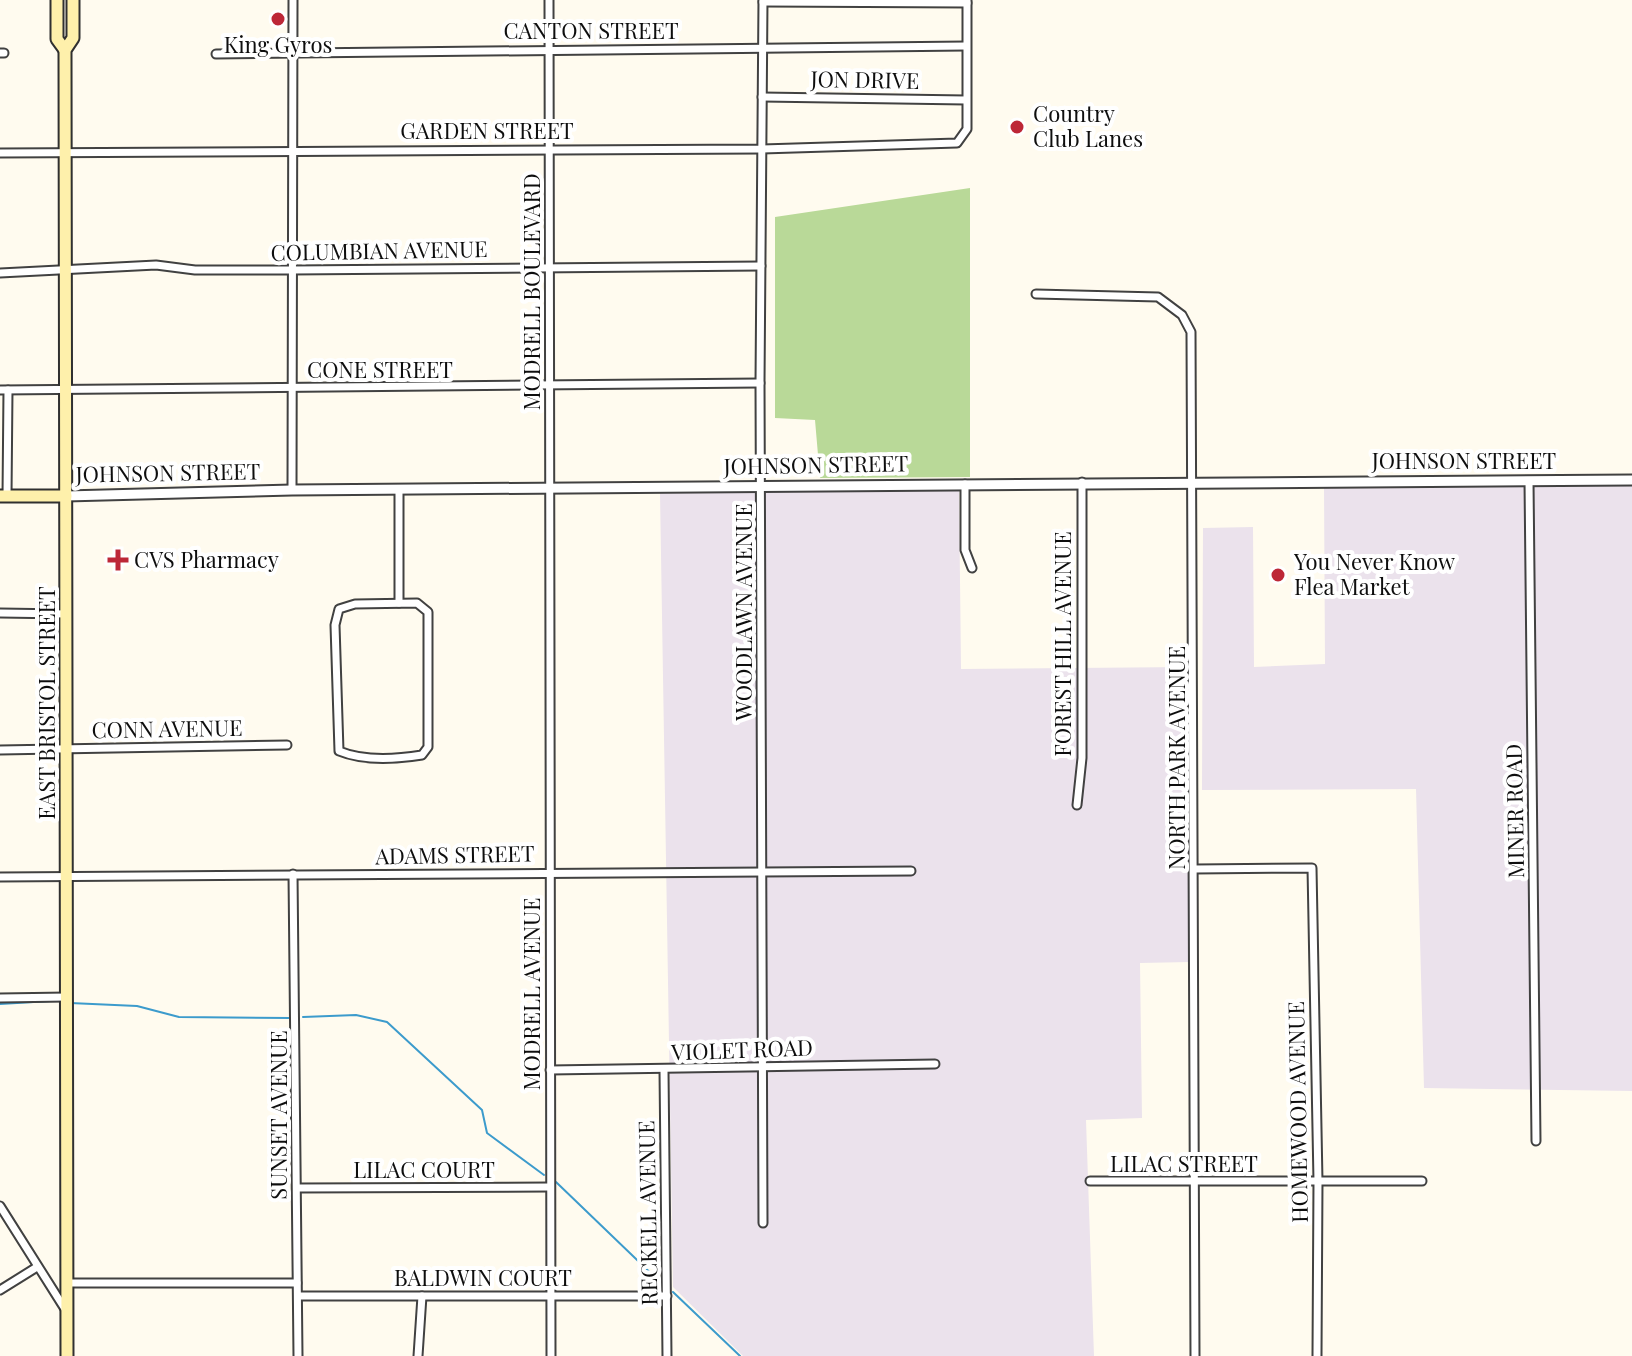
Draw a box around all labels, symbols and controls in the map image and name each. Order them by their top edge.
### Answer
marker: King Gyros [269,10,287,28]
street label: CANTON STREET [503,15,679,45]
place label: King Gyros [224,29,332,59]
street label: JON DRIVE [809,63,920,95]
place label: Country Club Lanes [1033,98,1143,153]
street label: GARDEN STREET [400,115,574,145]
marker: Country Club Lanes [1008,118,1026,136]
street label: MODRELL BOULEVARD [516,173,546,411]
street label: COLUMBIAN AVENUE [270,233,488,267]
street label: CONE STREET [307,354,453,384]
street label: JOHNSON STREET [1371,445,1557,475]
street label: JOHNSON STREET [722,447,909,481]
street label: JOHNSON STREET [74,455,261,489]
street label: WOODLAWN AVENUE [728,503,758,722]
street label: FOREST HILL AVENUE [1047,531,1077,757]
place label: CVS Pharmacy [134,544,279,574]
place label: You Never Know Flea Market [1293,546,1455,601]
marker: CVS Pharmacy [109,551,127,569]
marker: You Never Know Flea Market [1269,566,1287,584]
street label: EAST BRISTOL STREET [31,586,61,820]
street label: NORTH PARK AVENUE [1161,646,1191,870]
street label: CONN AVENUE [91,712,243,744]
street label: MINER ROAD [1498,743,1530,879]
street label: ADAMS STREET [374,838,535,870]
street label: MODRELL AVENUE [516,897,546,1091]
street label: HOMEWOOD AVENUE [1280,1001,1314,1223]
street label: SUNSET AVENUE [263,1030,293,1200]
street label: VIOLET ROAD [670,1032,813,1066]
street label: RECKELL AVENUE [630,1120,664,1306]
street label: LILAC STREET [1110,1148,1258,1178]
street label: LILAC COURT [353,1154,495,1184]
street label: BALDWIN COURT [394,1262,572,1292]

